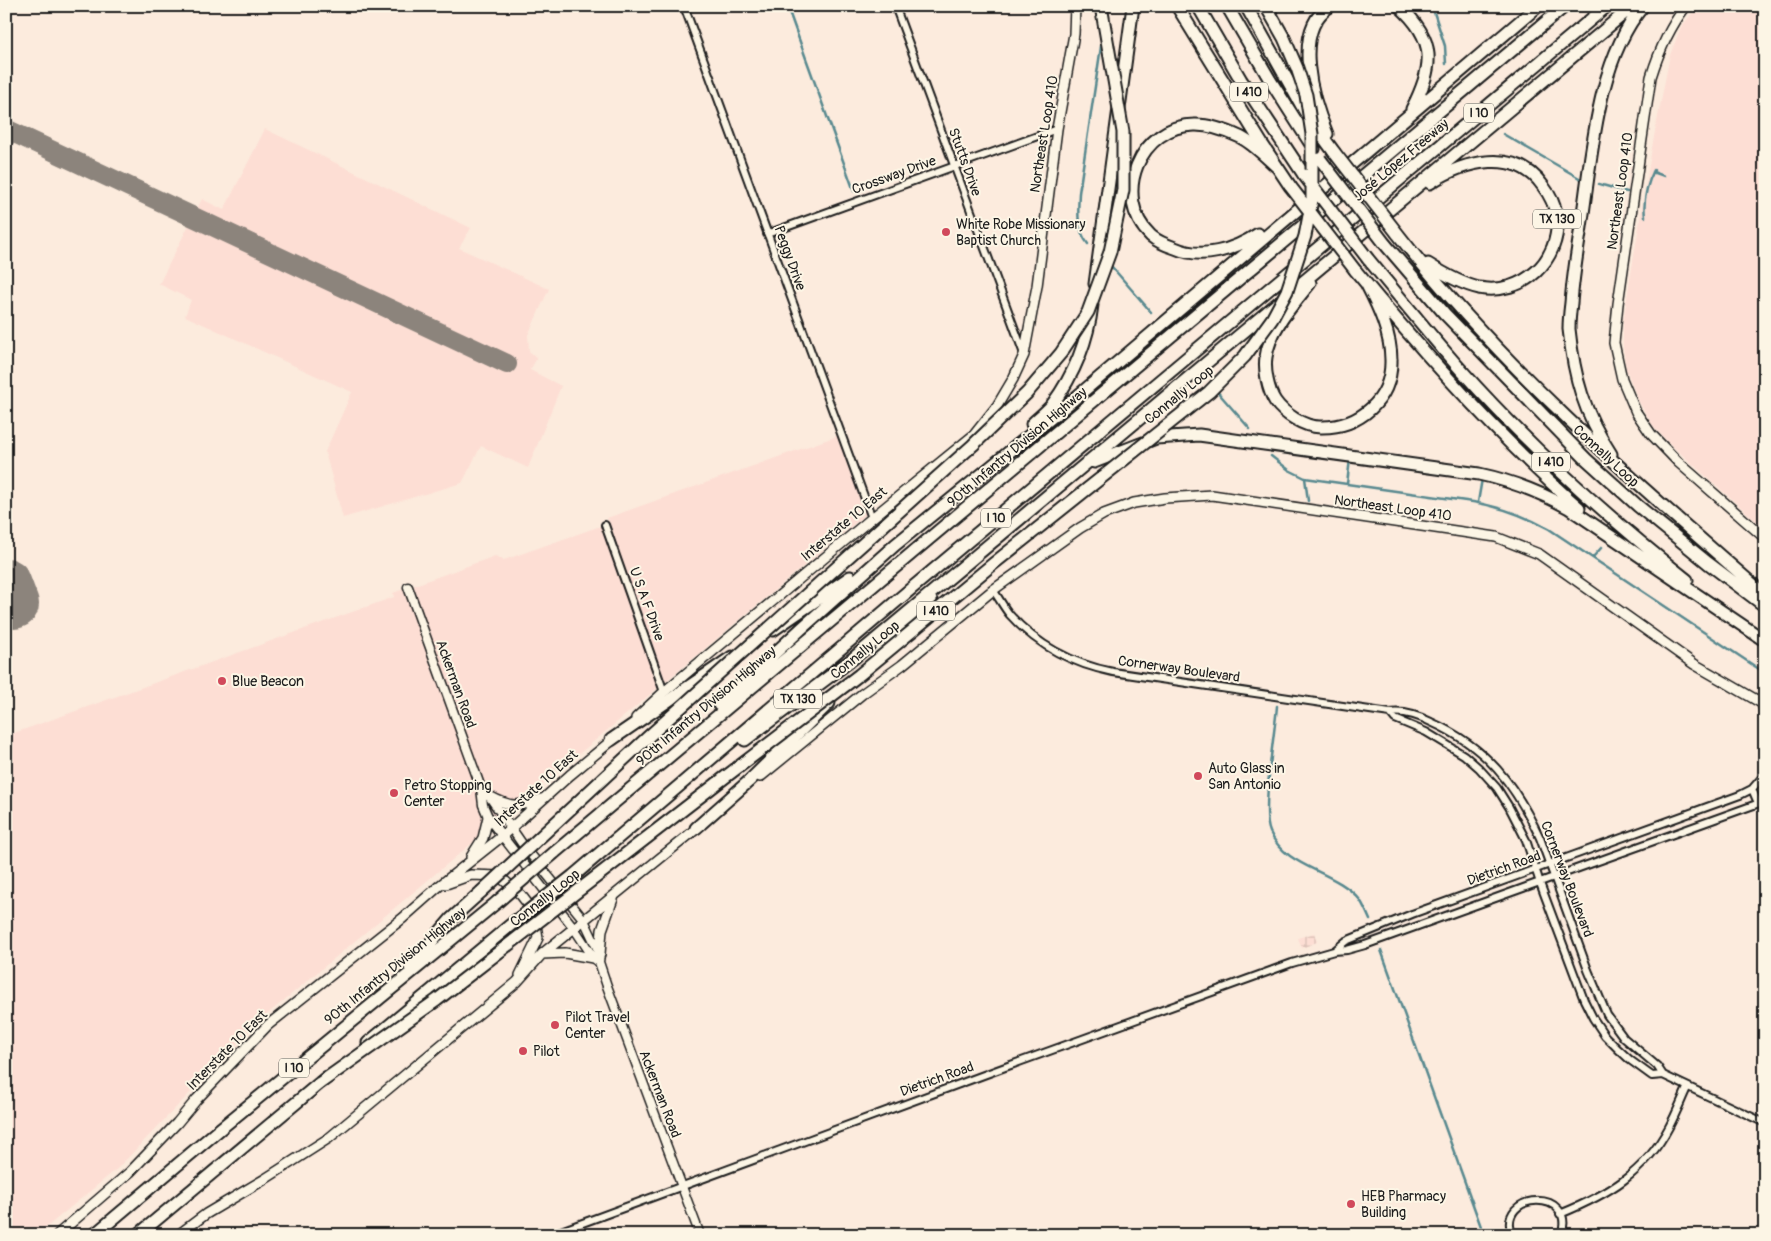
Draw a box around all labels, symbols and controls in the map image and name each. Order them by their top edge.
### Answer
street label: Northeast Loop 410 [1026,74,1062,194]
road number: I 410 [1230,82,1268,101]
road number: I 10 [1464,104,1494,122]
street label: José López Freeway [1350,115,1452,205]
street label: Stutts Drive [945,126,985,199]
street label: Northeast Loop 410 [1603,131,1637,251]
street label: Crossway Drive [850,152,938,198]
road number: TX 130 [1533,210,1581,228]
place label: White Robe Missionary Baptist Church [956,216,1086,249]
street label: Peggy Drive [770,223,810,293]
marker: White Robe Missionary Baptist Church [940,226,952,238]
street label: Connally Loop [1141,362,1217,428]
street label: 90th Infantry Division Highway [944,384,1090,510]
street label: Connally Loop [1570,421,1643,491]
road number: I 410 [1532,452,1570,472]
street label: Interstate 10 East [798,483,891,565]
street label: Northeast Loop 410 [1333,491,1453,525]
road number: I 10 [981,508,1011,528]
street label: U S A F Drive [626,565,668,643]
road number: I 410 [917,602,955,620]
street label: Connally Loop [827,617,903,683]
street label: Ackerman Road [432,638,480,730]
street label: 90th Infantry Division Highway [633,643,779,769]
street label: Cornerway Boulevard [1117,652,1241,686]
place label: Blue Beacon [232,673,304,690]
marker: Blue Beacon [216,675,228,687]
road number: TX 130 [774,690,822,709]
street label: Interstate 10 East [491,746,582,830]
place label: Auto Glass in San Antonio [1208,760,1285,793]
marker: Auto Glass in San Antonio [1192,770,1204,782]
place label: Petro Stopping Center [404,777,492,810]
marker: Petro Stopping Center [388,787,400,799]
street label: Cornerway Boulevard [1537,819,1597,940]
street label: Dietrich Road [1465,847,1543,889]
street label: Connally Loop [507,865,584,930]
street label: 90th Infantry Division Highway [321,904,469,1028]
street label: Interstate 10 East [183,1006,271,1094]
place label: Pilot Travel Center [565,1009,630,1042]
marker: Pilot Travel Center [549,1019,561,1031]
place label: Pilot [533,1043,560,1060]
marker: Pilot [517,1045,529,1057]
street label: Ackerman Road [636,1048,685,1140]
road number: I 10 [279,1058,309,1078]
street label: Dietrich Road [898,1058,976,1100]
place label: HEB Pharmacy Building [1361,1188,1446,1221]
marker: HEB Pharmacy Building [1345,1198,1357,1210]

